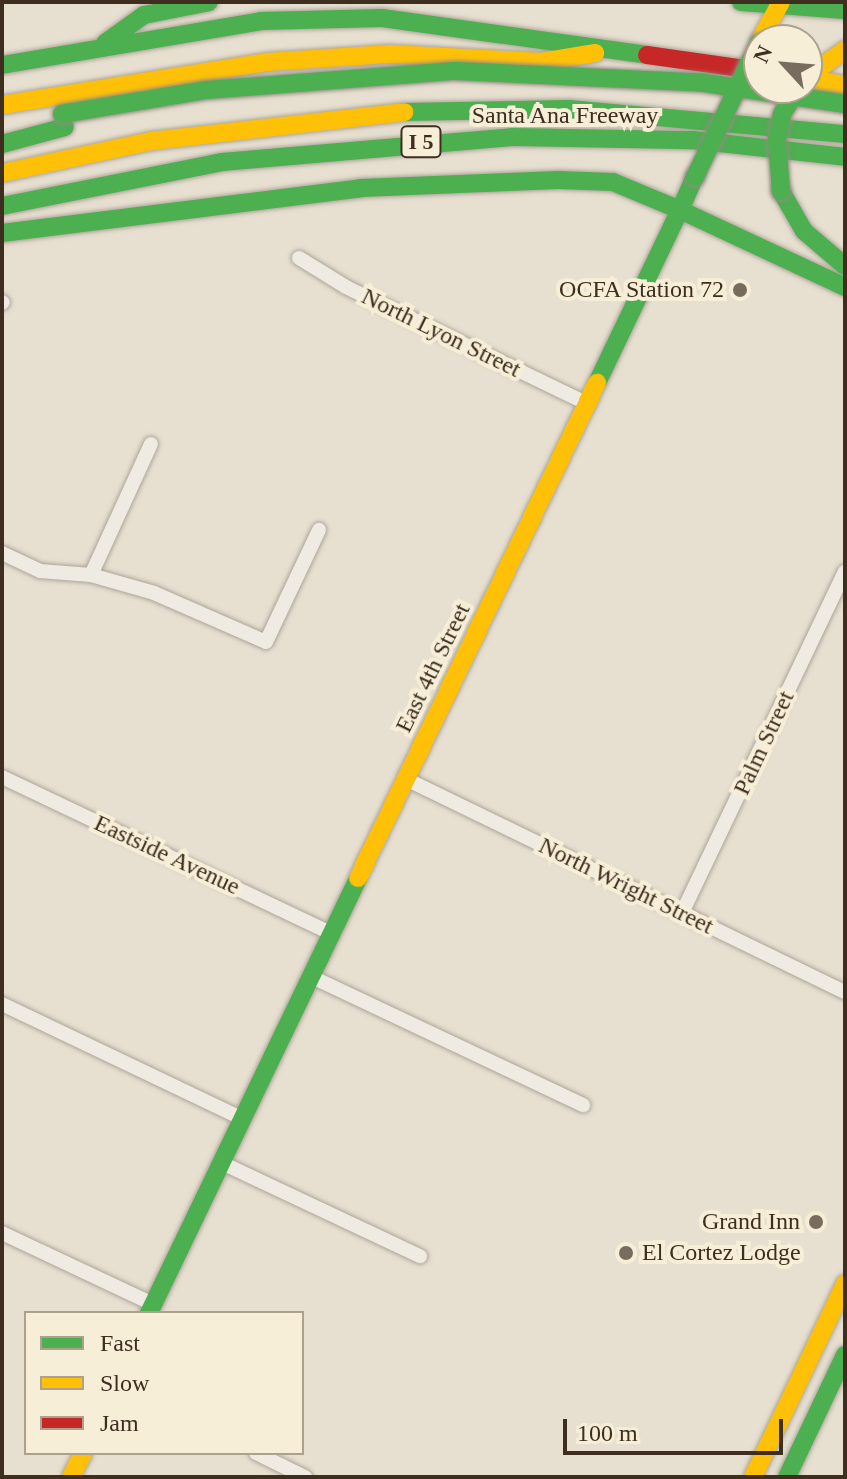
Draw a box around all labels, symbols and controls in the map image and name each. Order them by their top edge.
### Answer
north arrow [743,24,823,104]
text: N [748,42,777,67]
street label: Santa Ana Freeway [471,102,659,130]
road number: I 5 [399,124,443,160]
place label: OCFA Station 72 [558,276,724,304]
marker: OCFA Station 72 [731,281,749,299]
street label: North Lyon Street [357,282,525,384]
street label: East 4th Street [389,599,477,737]
street label: Palm Street [727,686,801,800]
street label: Eastside Avenue [89,808,245,902]
street label: North Wright Street [534,831,718,941]
place label: Grand Inn [702,1208,800,1236]
marker: Grand Inn [807,1213,825,1231]
place label: El Cortez Lodge [642,1239,801,1267]
marker: El Cortez Lodge [617,1244,635,1262]
legend [24,1311,304,1455]
text: Fast [100,1330,140,1356]
text: Slow [100,1370,149,1396]
scale bar [567,1403,787,1453]
text: Jam [100,1410,139,1436]
text: 100 m [577,1420,638,1446]

